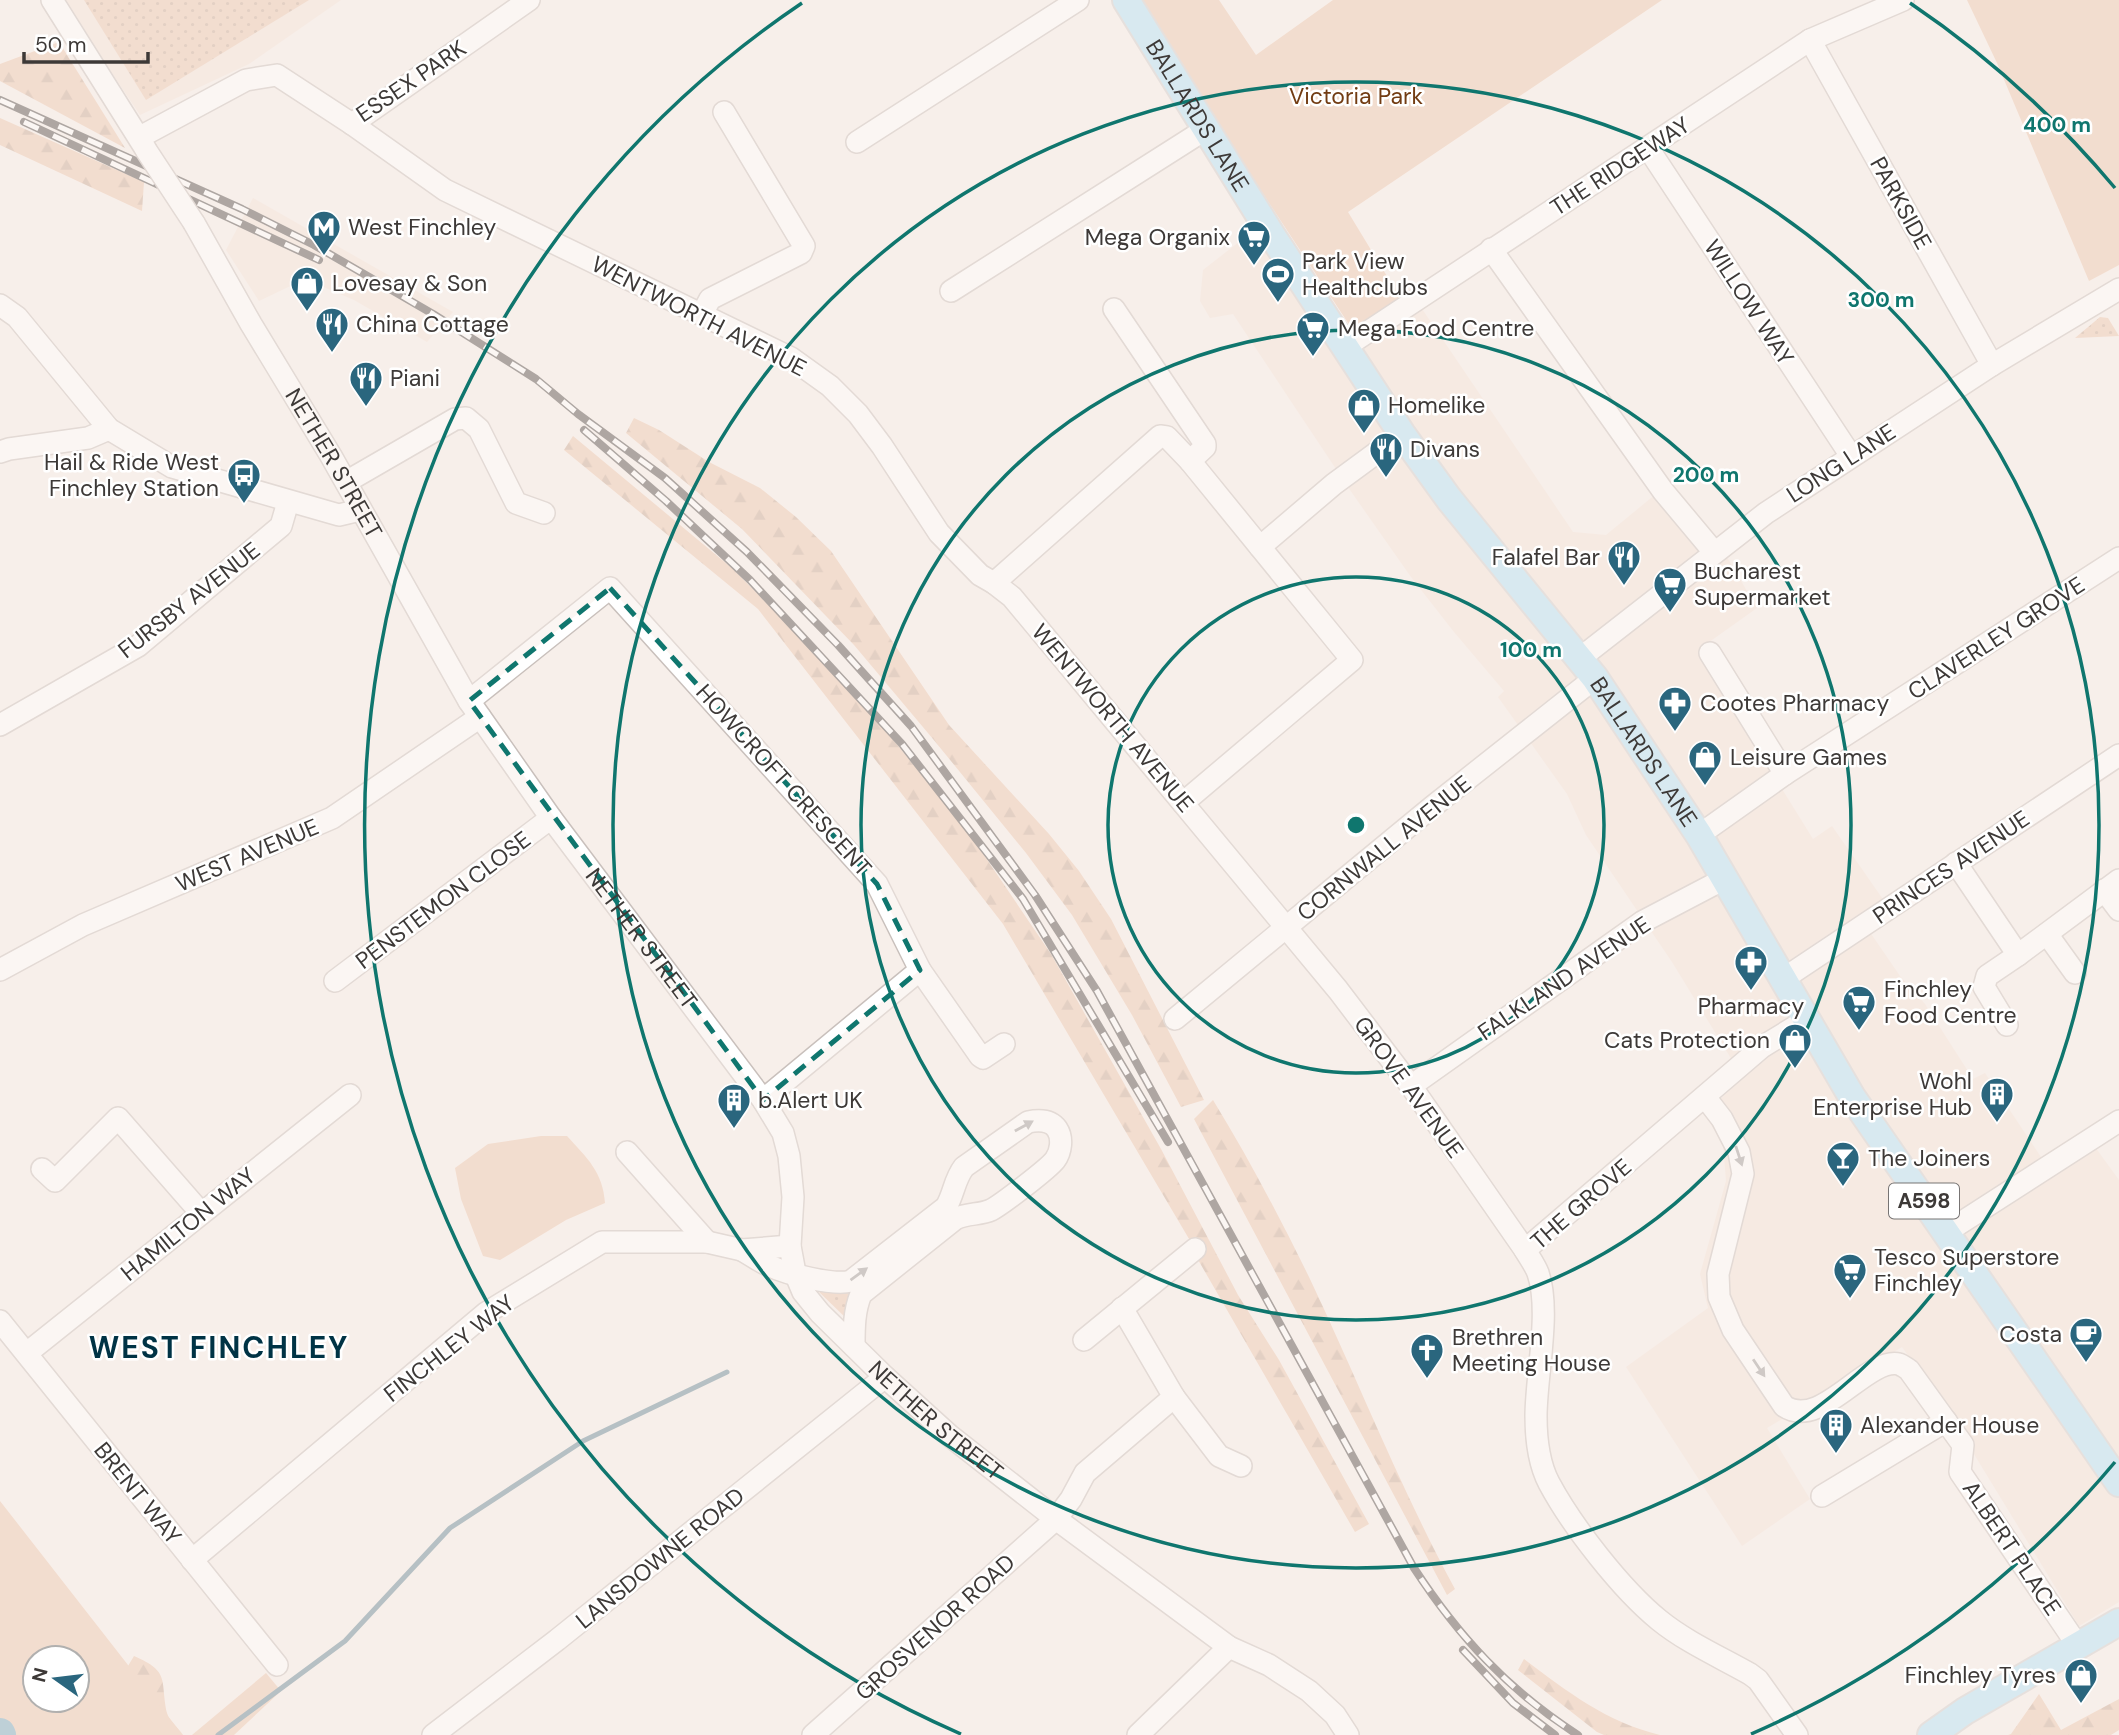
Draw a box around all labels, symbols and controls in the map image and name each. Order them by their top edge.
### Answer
scale bar [24,21,149,65]
text: 50 m [35,31,86,59]
street label: ESSEX PARK [350,33,472,129]
street label: BALLARDS LANE [1139,34,1256,197]
park label: Victoria Park [1289,81,1423,111]
street label: THE RIDGEWAY [1544,110,1696,222]
text: 400 m [2023,111,2091,139]
street label: PARKSIDE [1863,151,1939,255]
metro station icon: West Finchley [305,208,343,257]
place label: West Finchley [348,212,496,242]
supermarket icon: Mega Organix [1235,218,1273,267]
place label: Mega Organix [1085,222,1230,252]
street label: WILLOW WAY [1697,234,1801,370]
place label: Park View Healthclubs [1302,246,1428,302]
street label: WENTWORTH AVENUE [586,249,812,383]
sports icon: Park View Healthclubs [1259,255,1297,304]
shop icon: Lovesay & Son [288,264,326,313]
place label: Lovesay & Son [332,268,487,298]
text: 300 m [1848,286,1914,314]
restaurant icon: China Cottage [313,305,351,354]
place label: China Cottage [356,309,509,339]
supermarket icon: Mega Food Centre [1294,309,1332,358]
place label: Mega Food Centre [1338,313,1534,343]
restaurant icon: Piani [347,359,385,408]
place label: Piani [390,363,440,393]
street label: NETHER STREET [278,383,389,544]
shop icon: Homelike [1345,386,1383,435]
place label: Homelike [1388,390,1485,420]
street label: LONG LANE [1781,417,1901,509]
restaurant icon: Divans [1367,430,1405,479]
place label: Divans [1410,434,1480,464]
place label: Hail & Ride West Finchley Station [44,447,219,503]
bus stop icon: Hail & Ride West Finchley Station [225,456,263,505]
text: 200 m [1673,461,1739,489]
street label: FURSBY AVENUE [112,535,266,665]
restaurant icon: Falafel Bar [1605,538,1643,587]
place label: Falafel Bar [1492,542,1600,572]
place label: Bucharest Supermarket [1694,556,1830,612]
supermarket icon: Bucharest Supermarket [1651,565,1689,614]
street label: CLAVERLEY GROVE [1902,570,2090,706]
street label: WENTWORTH AVENUE [1025,617,1201,819]
text: 100 m [1500,636,1562,664]
street label: BALLARDS LANE [1583,671,1704,832]
street label: HOWCROFT CRESCENT [690,678,878,882]
pharmacy icon: Cootes Pharmacy [1656,684,1694,733]
place label: Cootes Pharmacy [1700,688,1889,718]
shop icon: Leisure Games [1686,738,1724,787]
place label: Leisure Games [1730,742,1887,772]
street label: CORNWALL AVENUE [1291,769,1477,927]
street label: PRINCES AVENUE [1867,804,2035,930]
street label: WEST AVENUE [171,811,323,899]
centre of rings [1344,813,1368,837]
street label: PENSTEMON CLOSE [350,824,536,976]
street label: NETHER STREET [579,862,704,1015]
street label: FALKLAND AVENUE [1472,909,1656,1047]
pharmacy icon: Pharmacy [1732,943,1770,992]
place label: Finchley Food Centre [1884,974,2017,1030]
supermarket icon: Finchley Food Centre [1840,983,1878,1032]
place label: Pharmacy [1698,991,1804,1021]
street label: GROVE AVENUE [1347,1010,1471,1164]
shop icon: Cats Protection [1776,1021,1814,1070]
place label: Cats Protection [1604,1025,1770,1055]
place label: Wohl Enterprise Hub [1813,1066,1972,1122]
building icon: Wohl Enterprise Hub [1978,1075,2016,1124]
building icon: b.Alert UK [715,1081,753,1130]
place label: b.Alert UK [758,1085,863,1115]
one-way arrow [1014,1121,1034,1133]
bar icon: The Joiners [1824,1139,1862,1188]
place label: The Joiners [1868,1143,1990,1173]
one-way arrow [1734,1145,1744,1166]
street label: THE GROVE [1524,1152,1638,1256]
street label: HAMILTON WAY [115,1161,261,1287]
road number: A598 [1889,1184,1959,1218]
place label: Tesco Superstore Finchley [1874,1242,2059,1298]
supermarket icon: Tesco Superstore Finchley [1831,1251,1869,1300]
one-way arrow [849,1267,868,1281]
street label: FINCHLEY WAY [378,1288,520,1408]
cafe icon: Costa [2067,1315,2105,1364]
place label: Costa [1999,1319,2062,1349]
place label: Brethren Meeting House [1452,1322,1611,1378]
district label: WEST FINCHLEY [89,1328,349,1367]
church icon: Brethren Meeting House [1408,1331,1446,1380]
street label: NETHER STREET [862,1354,1009,1487]
one-way arrow [1752,1359,1766,1377]
building icon: Alexander House [1817,1406,1855,1455]
place label: Alexander House [1860,1410,2039,1440]
street label: BRENT WAY [88,1436,188,1550]
street label: ALBERT PLACE [1956,1475,2068,1621]
street label: LANSDOWNE ROAD [570,1481,750,1635]
street label: GROSVENOR ROAD [849,1547,1021,1707]
north arrow [21,1644,91,1714]
shop icon: Finchley Tyres [2062,1656,2100,1705]
place label: Finchley Tyres [1905,1660,2056,1690]
text: N [26,1665,54,1685]

